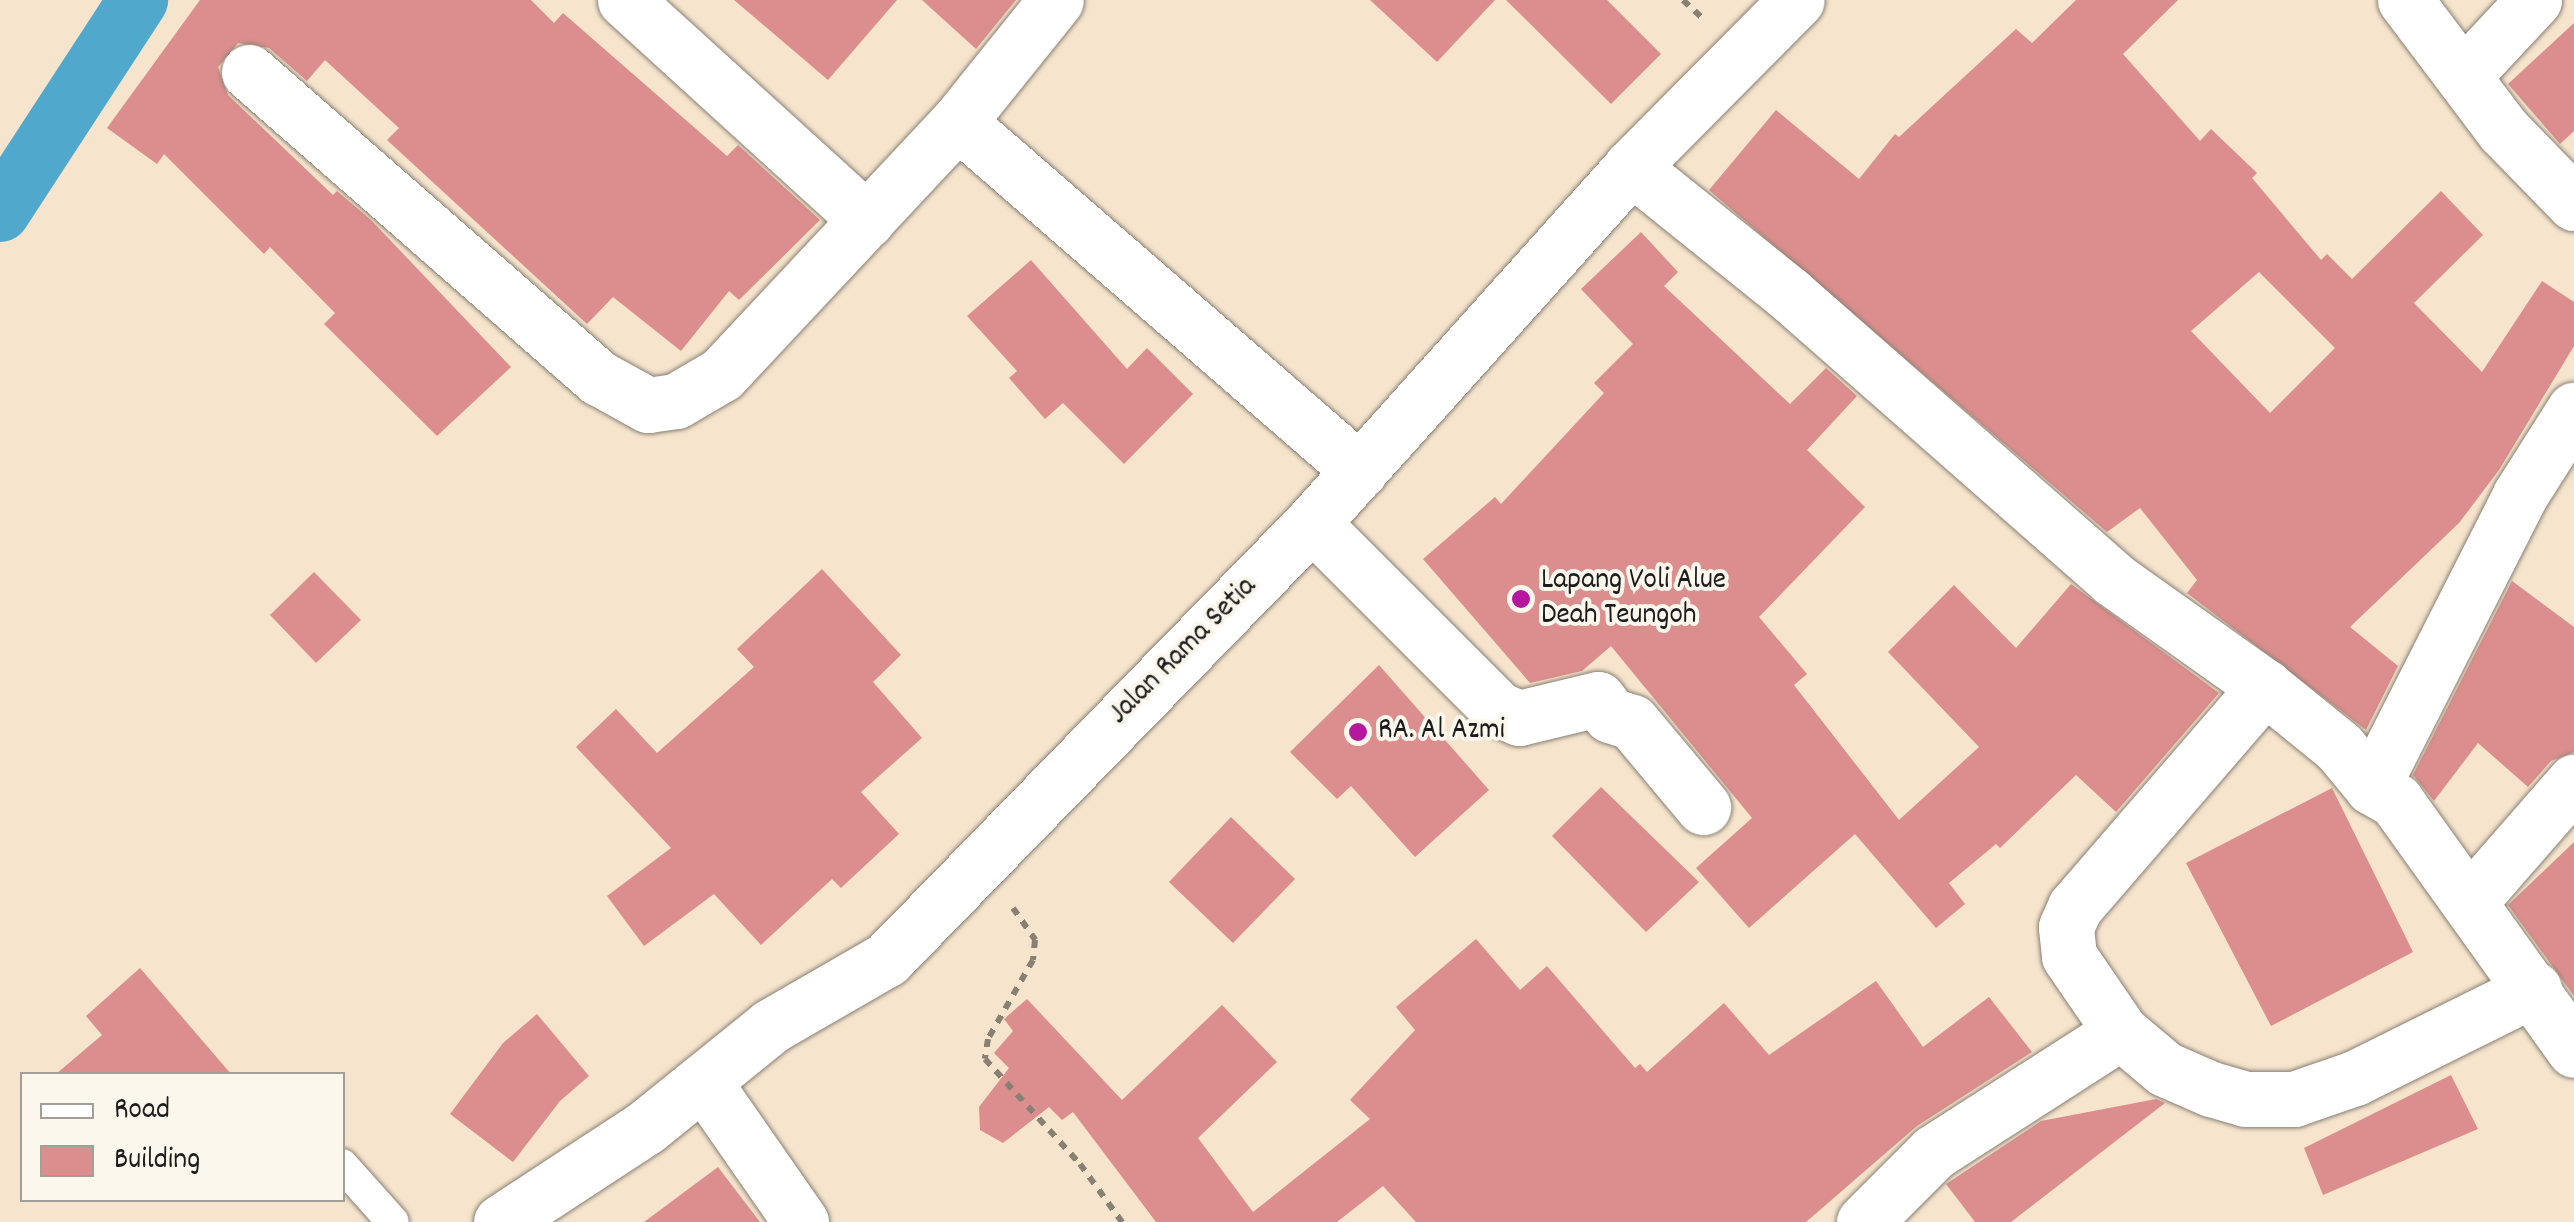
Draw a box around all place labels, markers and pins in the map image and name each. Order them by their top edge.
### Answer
place label: Lapang Voli Alue Deah Teungoh [1541,564,1726,634]
marker: Lapang Voli Alue Deah Teungoh [1510,588,1532,610]
place label: RA. Al Azmi [1378,714,1505,750]
marker: RA. Al Azmi [1347,721,1369,743]

